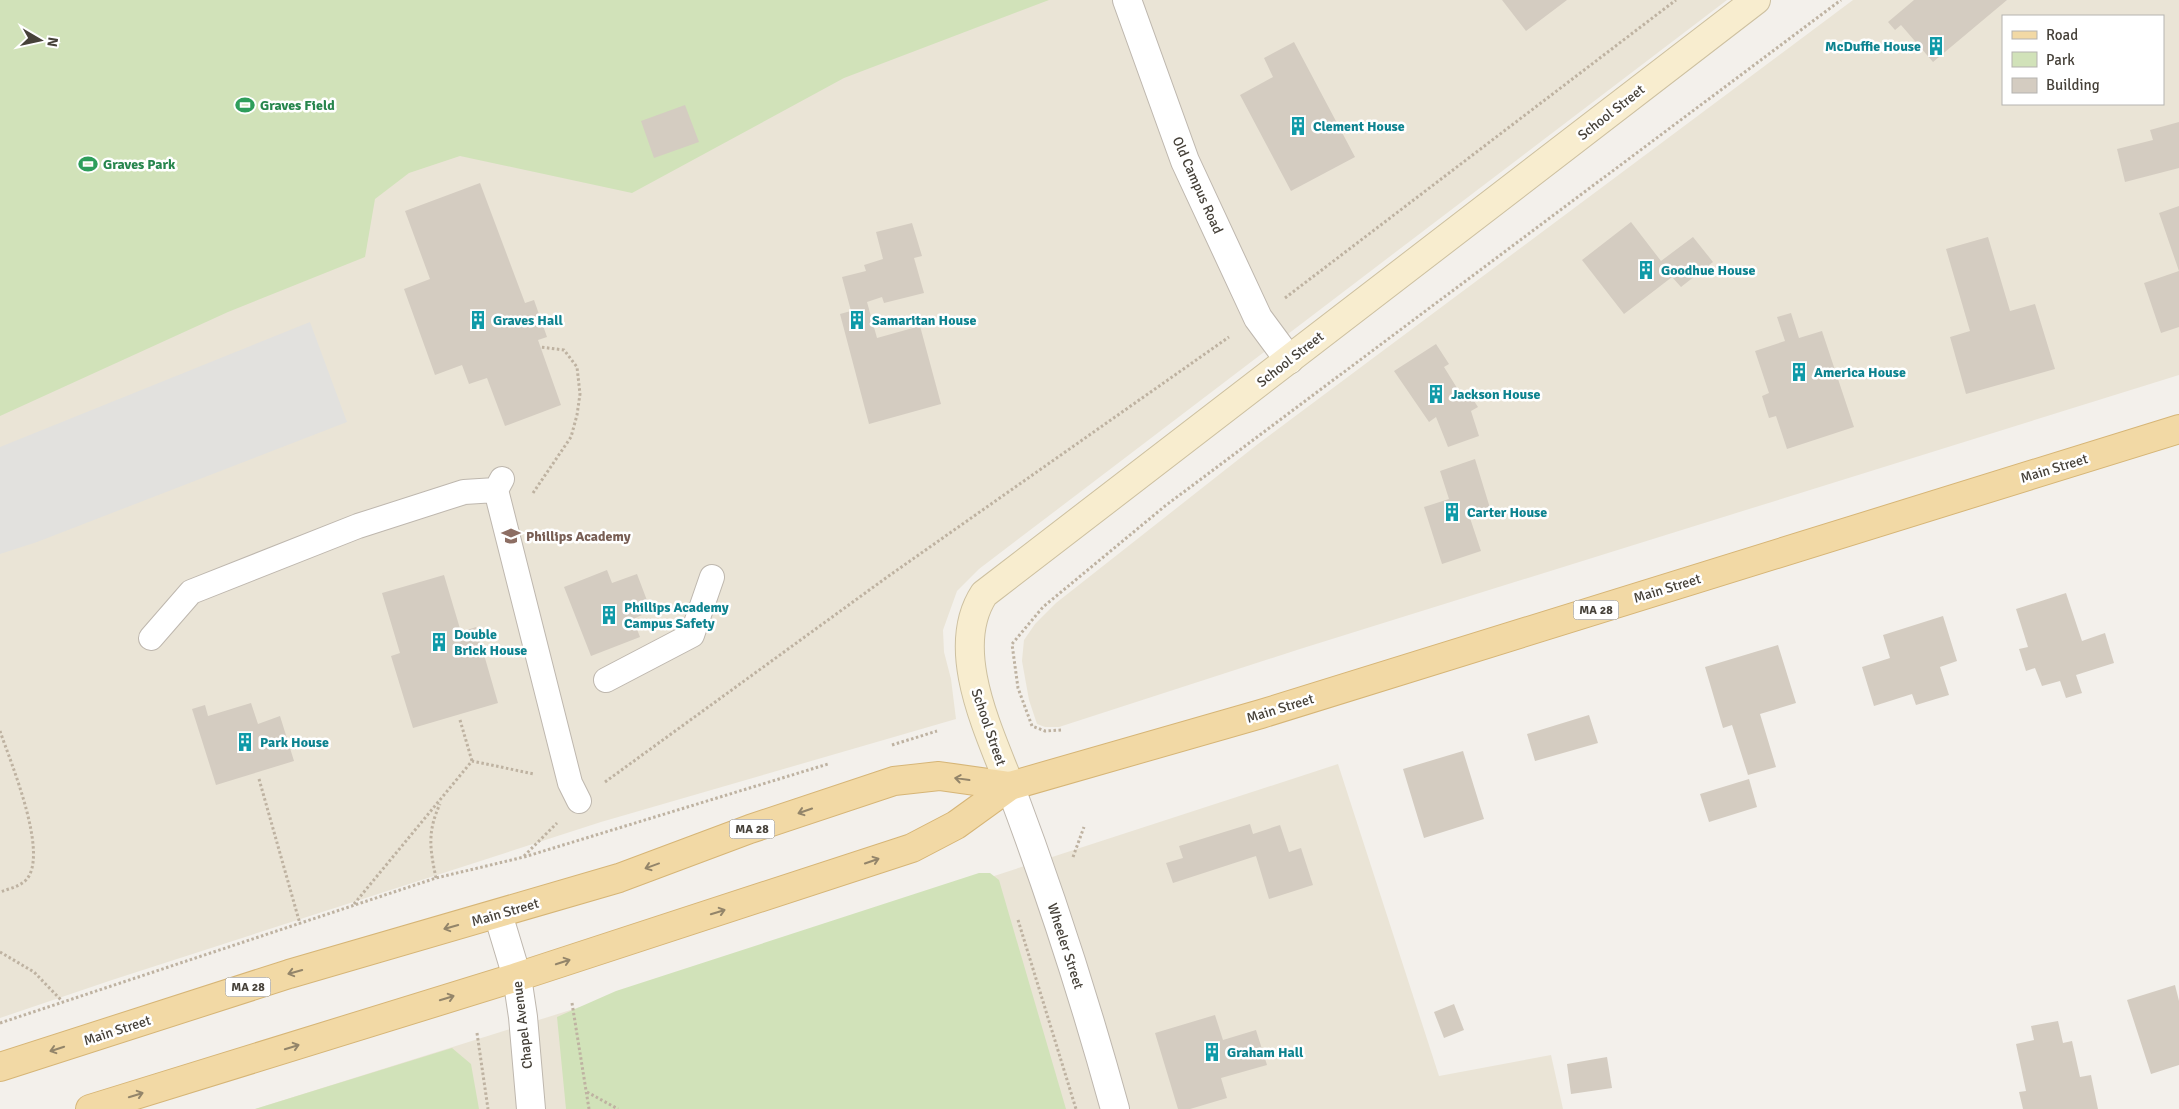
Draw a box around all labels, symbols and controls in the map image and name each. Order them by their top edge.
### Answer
north arrow [15,15,65,65]
legend [2002,15,2164,105]
text: Road [2046,26,2078,44]
building icon: McDuffie House [1925,35,1947,57]
text: N [43,36,62,48]
place label: McDuffie House [1825,38,1921,55]
text: Park [2046,51,2075,69]
text: Building [2046,76,2100,94]
street label: School Street [1574,81,1648,144]
sports icon: Graves Field [234,94,256,116]
place label: Graves Field [260,97,335,114]
building icon: Clement House [1287,115,1309,137]
place label: Clement House [1313,118,1405,135]
street label: Old Campus Road [1169,134,1227,236]
sports icon: Graves Park [77,153,99,175]
place label: Graves Park [103,156,176,173]
building icon: Goodhue House [1635,259,1657,281]
place label: Goodhue House [1661,262,1755,279]
building icon: Graves Hall [467,309,489,331]
building icon: Samaritan House [846,309,868,331]
place label: Graves Hall [493,312,563,329]
place label: Samaritan House [872,312,976,329]
street label: School Street [1253,328,1327,391]
building icon: America House [1788,361,1810,383]
place label: America House [1814,364,1906,381]
building icon: Jackson House [1425,383,1447,405]
place label: Jackson House [1451,386,1540,403]
street label: Main Street [2018,450,2090,487]
building icon: Carter House [1441,501,1463,523]
place label: Carter House [1467,504,1547,521]
school or university icon: Phillips Academy [500,525,522,547]
place label: Phillips Academy [526,528,631,545]
street label: Main Street [1631,570,1703,607]
place label: Phillips Academy Campus Safety [624,599,729,632]
road number: MA 28 [1574,600,1618,620]
building icon: Phillips Academy Campus Safety [598,604,620,626]
place label: Double Brick House [454,626,527,659]
building icon: Double Brick House [428,631,450,653]
street label: School Street [967,686,1010,768]
street label: Main Street [1244,690,1316,727]
building icon: Park House [234,731,256,753]
place label: Park House [260,734,329,751]
one-way arrow [955,774,971,784]
one-way arrow [797,806,813,816]
road number: MA 28 [730,820,774,839]
one-way arrow [864,856,879,865]
one-way arrow [645,862,660,871]
street label: Main Street [469,895,541,930]
street label: Wheeler Street [1044,901,1087,991]
one-way arrow [710,907,725,916]
one-way arrow [443,923,459,933]
one-way arrow [555,956,571,966]
one-way arrow [287,968,303,978]
road number: MA 28 [226,978,270,996]
street label: Chapel Avenue [509,980,536,1070]
one-way arrow [439,993,455,1003]
street label: Main Street [82,1012,153,1049]
one-way arrow [283,1041,299,1051]
building icon: Graham Hall [1201,1041,1223,1063]
place label: Graham Hall [1227,1044,1304,1061]
one-way arrow [50,1045,65,1054]
one-way arrow [128,1089,144,1099]

